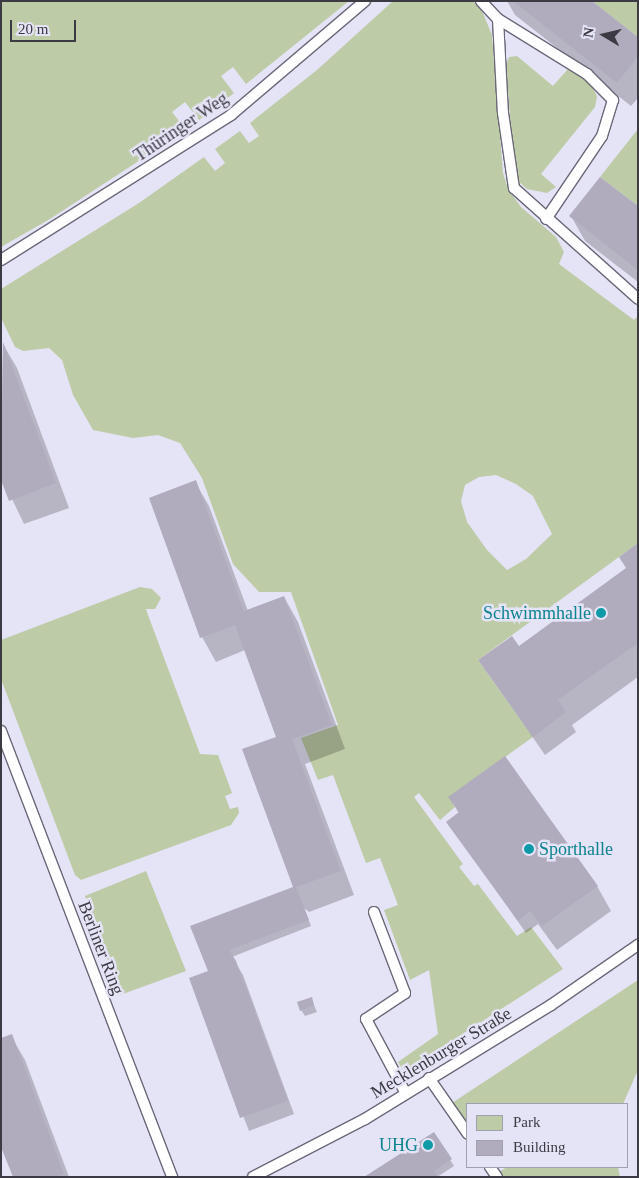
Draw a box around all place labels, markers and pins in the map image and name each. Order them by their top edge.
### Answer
place label: Schwimmhalle [483,602,591,624]
marker: Schwimmhalle [595,607,607,619]
place label: Sporthalle [539,838,613,860]
marker: Sporthalle [523,843,535,855]
place label: UHG [379,1134,418,1156]
marker: UHG [422,1139,434,1151]

